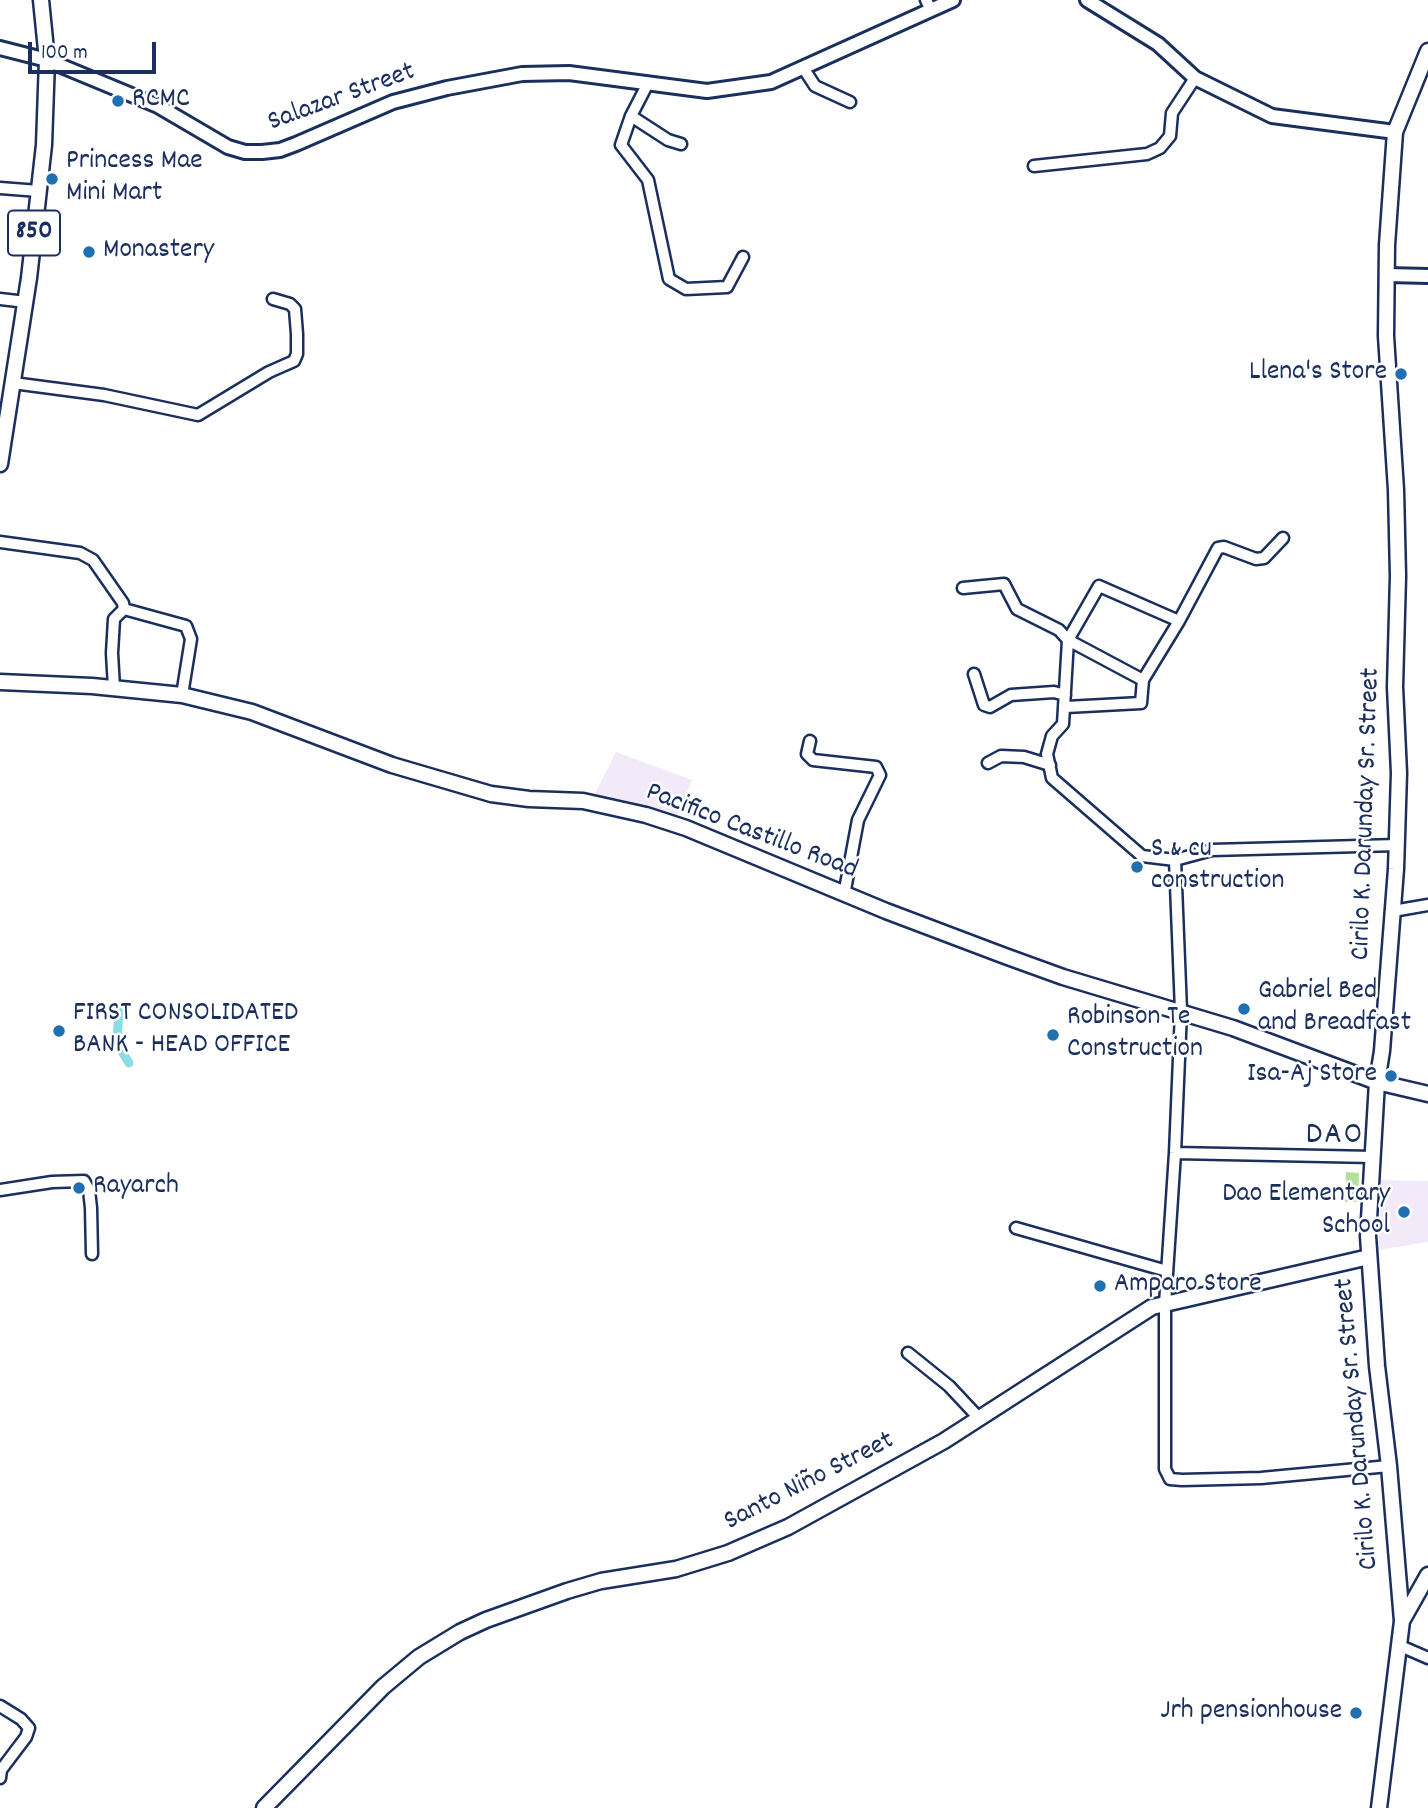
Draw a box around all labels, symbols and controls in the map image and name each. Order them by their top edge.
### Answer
scale bar [32,28,159,72]
text: 100 m [41,39,88,69]
street label: Salazar Street [264,57,420,141]
place label: RCMC [132,84,190,118]
marker: RCMC [110,93,126,109]
place label: Princess Mae Mini Mart [66,146,203,212]
marker: Princess Mae Mini Mart [44,171,60,187]
road number: 850 [8,210,60,256]
place label: Monastery [103,235,214,269]
marker: Monastery [81,244,97,260]
place label: Llena's Store [1249,357,1387,391]
marker: Llena's Store [1393,366,1409,382]
street label: Cirilo K. Darunday Sr. Street [1346,667,1390,961]
street label: Pacifico Castillo Road [640,777,862,889]
place label: S & cu construction [1151,834,1284,900]
marker: S & cu construction [1129,859,1145,875]
place label: Gabriel Bed and Breadfast [1258,976,1411,1042]
place label: FIRST CONSOLIDATED BANK - HEAD OFFICE [73,998,298,1064]
marker: Gabriel Bed and Breadfast [1236,1001,1252,1017]
place label: Robinson Te Construction [1067,1002,1203,1068]
marker: FIRST CONSOLIDATED BANK - HEAD OFFICE [51,1023,67,1039]
marker: Robinson Te Construction [1045,1027,1061,1043]
place label: Isa-Aj Store [1247,1059,1377,1093]
marker: Isa-Aj Store [1383,1068,1399,1084]
district label: DAO [1306,1119,1364,1157]
place label: Rayarch [93,1171,179,1205]
place label: Dao Elementary School [1222,1179,1390,1245]
marker: Rayarch [71,1180,87,1196]
marker: Dao Elementary School [1396,1204,1412,1220]
place label: Amparo Store [1114,1269,1262,1303]
street label: Cirilo K. Darunday Sr. Street [1330,1277,1388,1571]
marker: Amparo Store [1092,1278,1108,1294]
street label: Santo Niño Street [719,1426,901,1540]
place label: Jrh pensionhouse [1160,1696,1342,1730]
marker: Jrh pensionhouse [1348,1705,1364,1721]

